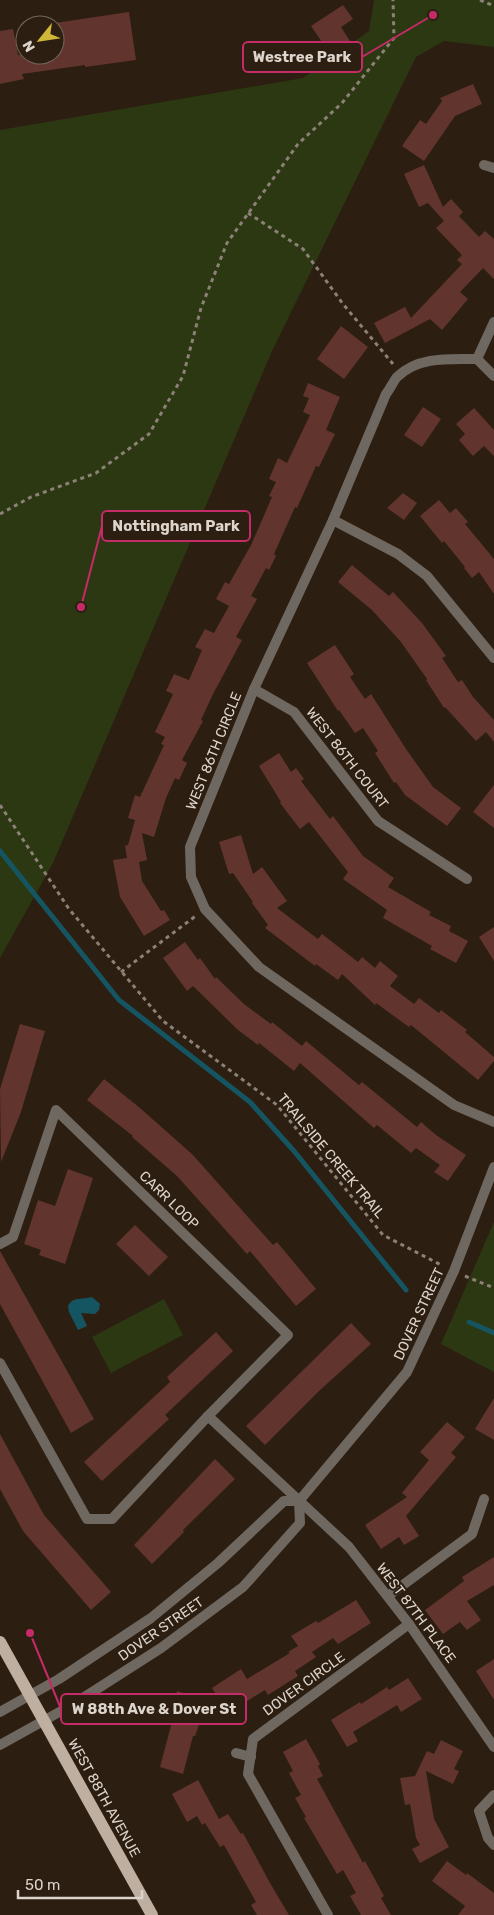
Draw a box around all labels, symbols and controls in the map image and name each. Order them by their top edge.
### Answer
north arrow [15,15,65,65]
text: N [19,38,39,55]
callout: Westree Park [243,42,362,72]
text: Westree Park [253,48,351,66]
callout: Nottingham Park [102,511,250,541]
text: Nottingham Park [112,517,240,535]
street label: WEST 86TH CIRCLE [183,690,245,812]
street label: WEST 86TH COURT [302,704,392,812]
street label: TRAILSIDE CREEK TRAIL [274,1090,388,1222]
street label: CARR LOOP [136,1167,202,1233]
street label: DOVER STREET [390,1265,448,1363]
street label: WEST 87TH PLACE [373,1560,459,1666]
street label: DOVER STREET [115,1593,207,1665]
street label: DOVER CIRCLE [260,1649,348,1719]
callout: W 88th Ave & Dover St [61,1694,246,1724]
text: W 88th Ave & Dover St [72,1700,236,1718]
street label: WEST 88TH AVENUE [64,1736,144,1860]
scale bar [18,1868,141,1900]
text: 50 m [25,1876,60,1894]

